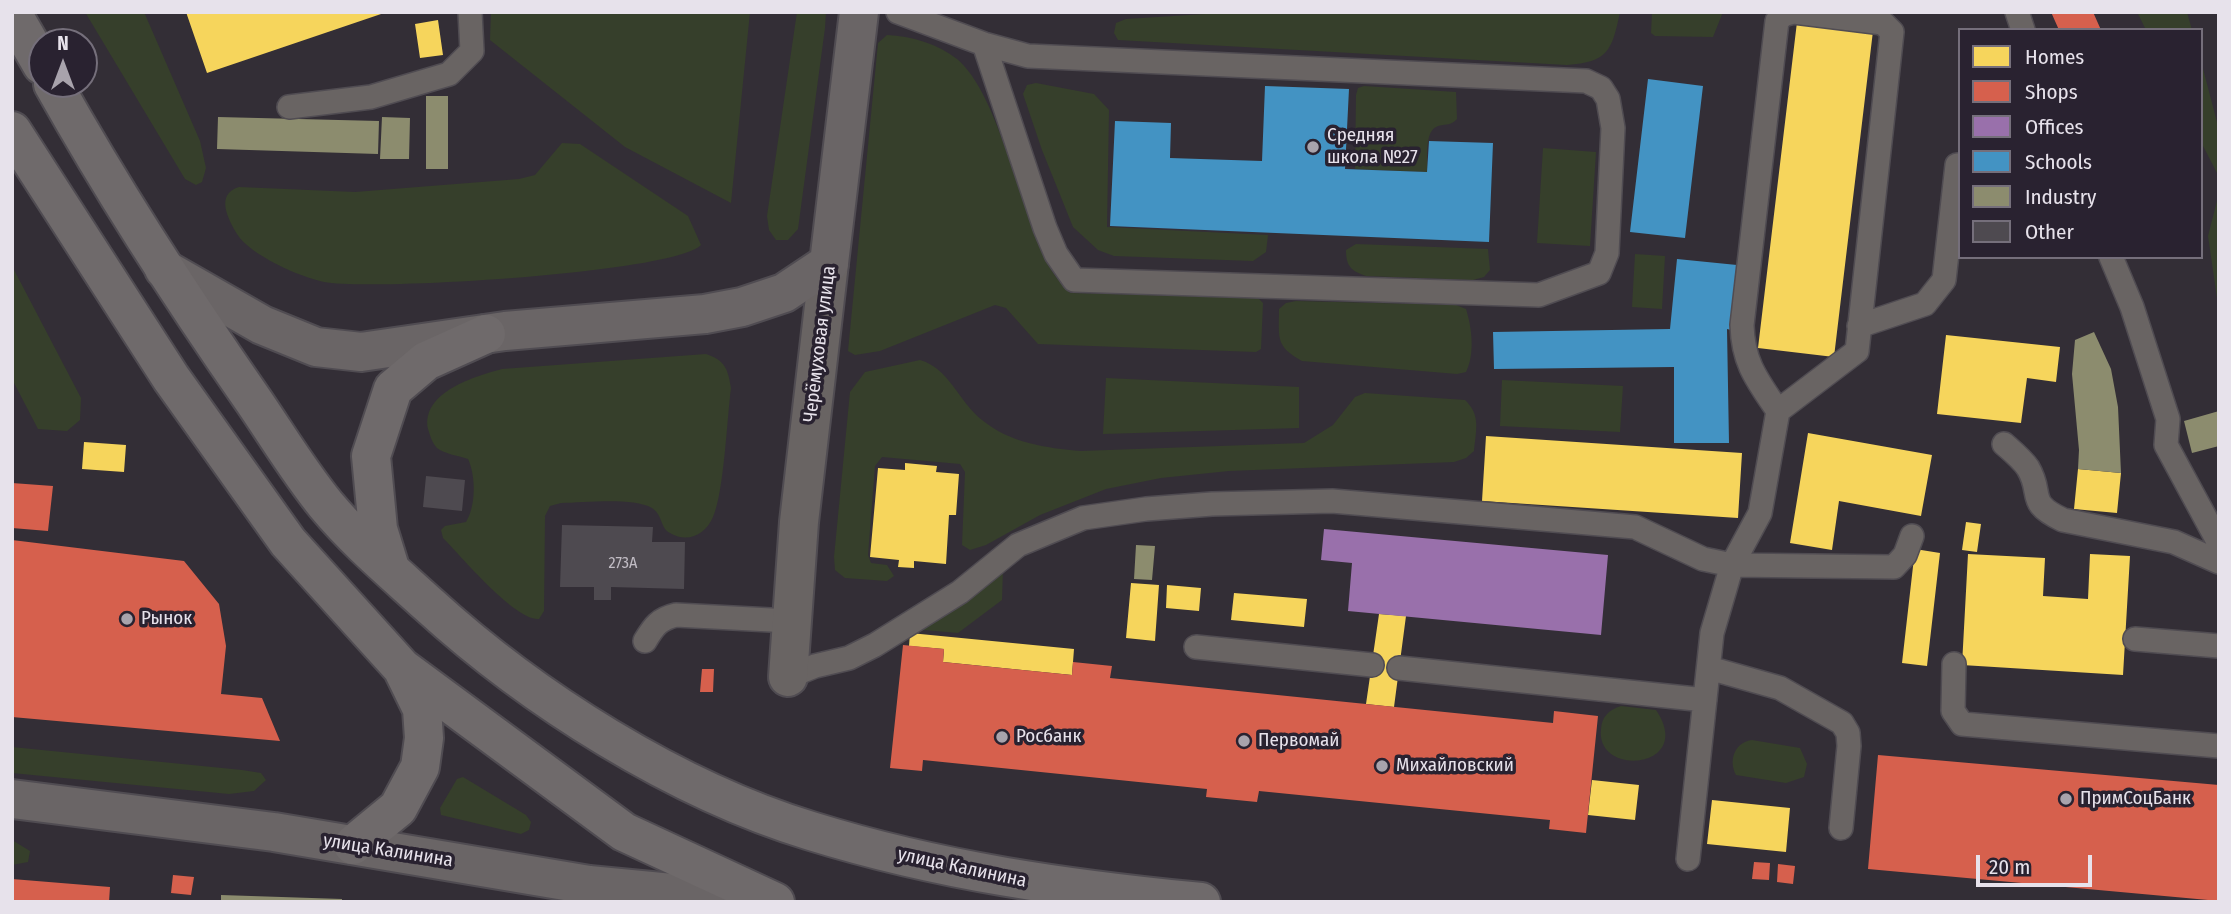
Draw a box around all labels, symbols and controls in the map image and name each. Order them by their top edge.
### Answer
north arrow [28,28,98,98]
legend [1958,28,2203,259]
text: N [57,32,69,55]
text: Homes [2025,44,2084,70]
text: Shops [2025,79,2078,105]
text: Offices [2025,114,2084,140]
place label: Средняя школа №27 [1327,125,1418,169]
marker: Средняя школа №27 [1305,139,1321,155]
text: Schools [2025,149,2092,175]
text: Industry [2025,184,2096,210]
text: Other [2025,219,2074,245]
street label: Черёмуховая улица [799,264,841,424]
house number: 273А [609,554,637,574]
place label: Рынок [141,608,192,630]
marker: Рынок [119,611,135,627]
place label: Росбанк [1016,726,1081,748]
marker: Росбанк [994,729,1010,745]
place label: Первомай [1258,730,1339,752]
marker: Первомай [1236,733,1252,749]
place label: Михайловский [1396,755,1514,777]
marker: Михайловский [1374,758,1390,774]
place label: ПримСоцБанк [2080,788,2191,810]
marker: ПримСоцБанк [2058,791,2074,807]
street label: улица Калинина [321,829,455,873]
scale bar [1979,841,2094,885]
street label: улица Калинина [896,843,1028,893]
text: 20 m [1989,854,2030,880]

